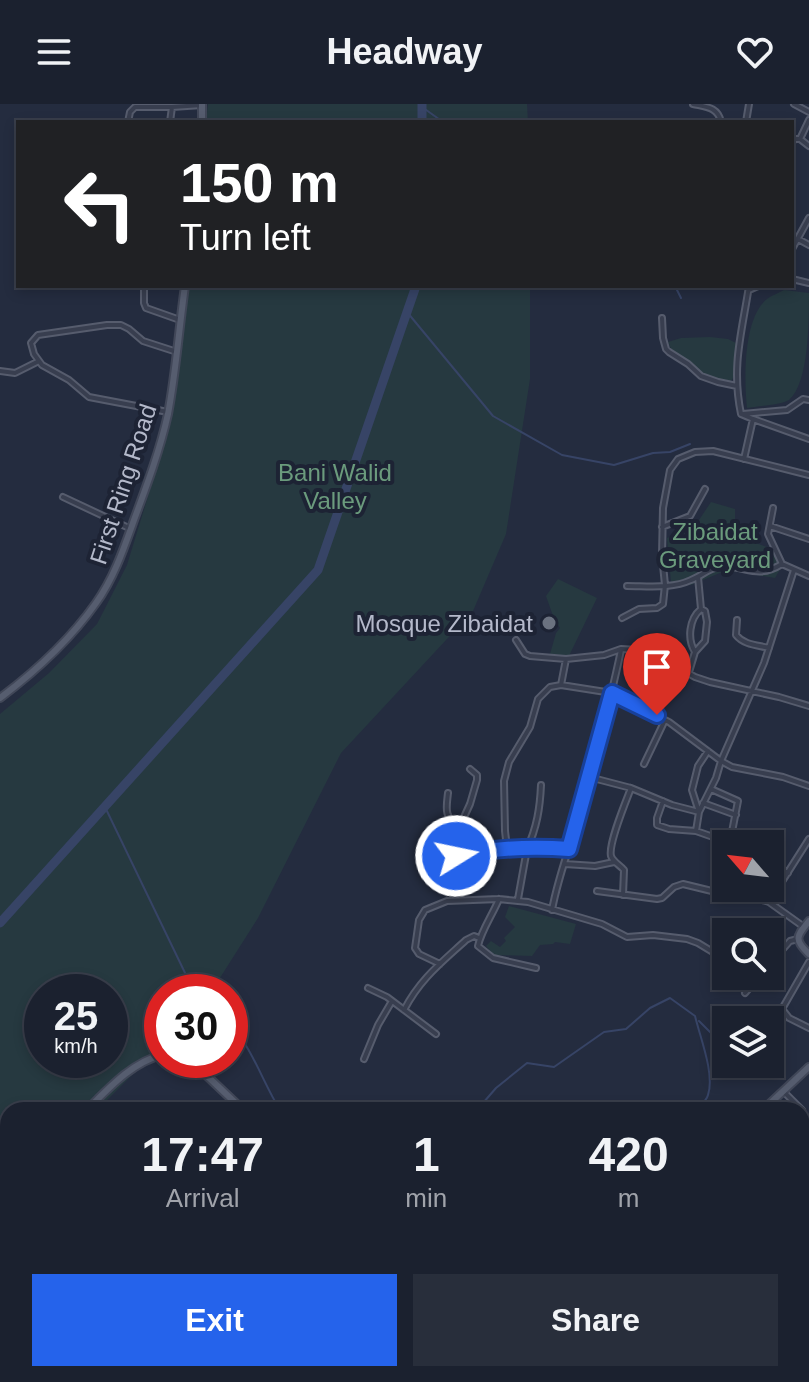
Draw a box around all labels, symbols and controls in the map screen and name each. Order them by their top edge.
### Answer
icon: menu [32,30,76,74]
icon: heart [733,30,777,74]
text: Headway [326,31,483,72]
text: 150 m [180,151,339,214]
icon: left [48,152,152,256]
text: Turn left [180,217,311,258]
street label: First Ring Road [84,401,162,567]
park label: Bani Walid Valley [278,459,392,514]
park label: Zibaidat Graveyard [659,518,771,573]
place label: Mosque Zibaidat [356,610,533,637]
marker: Mosque Zibaidat [540,614,558,632]
pin [623,633,691,715]
icon: arrive [635,645,679,689]
position arrow [414,814,498,898]
north arrow [712,830,784,902]
map controls [712,830,784,1078]
button: search [712,918,784,990]
speed limit sign: 30 [144,974,248,1078]
text: 25 [54,994,98,1038]
button: layers [712,1006,784,1078]
text: km/h [54,1035,98,1057]
text: 17:47 [141,1128,264,1181]
text: 1 [413,1128,440,1181]
text: 420 [589,1128,669,1181]
text: Arrival [166,1183,240,1213]
text: min [405,1183,447,1213]
text: m [618,1183,639,1213]
button: Exit [32,1274,397,1366]
button: Share [413,1274,778,1366]

